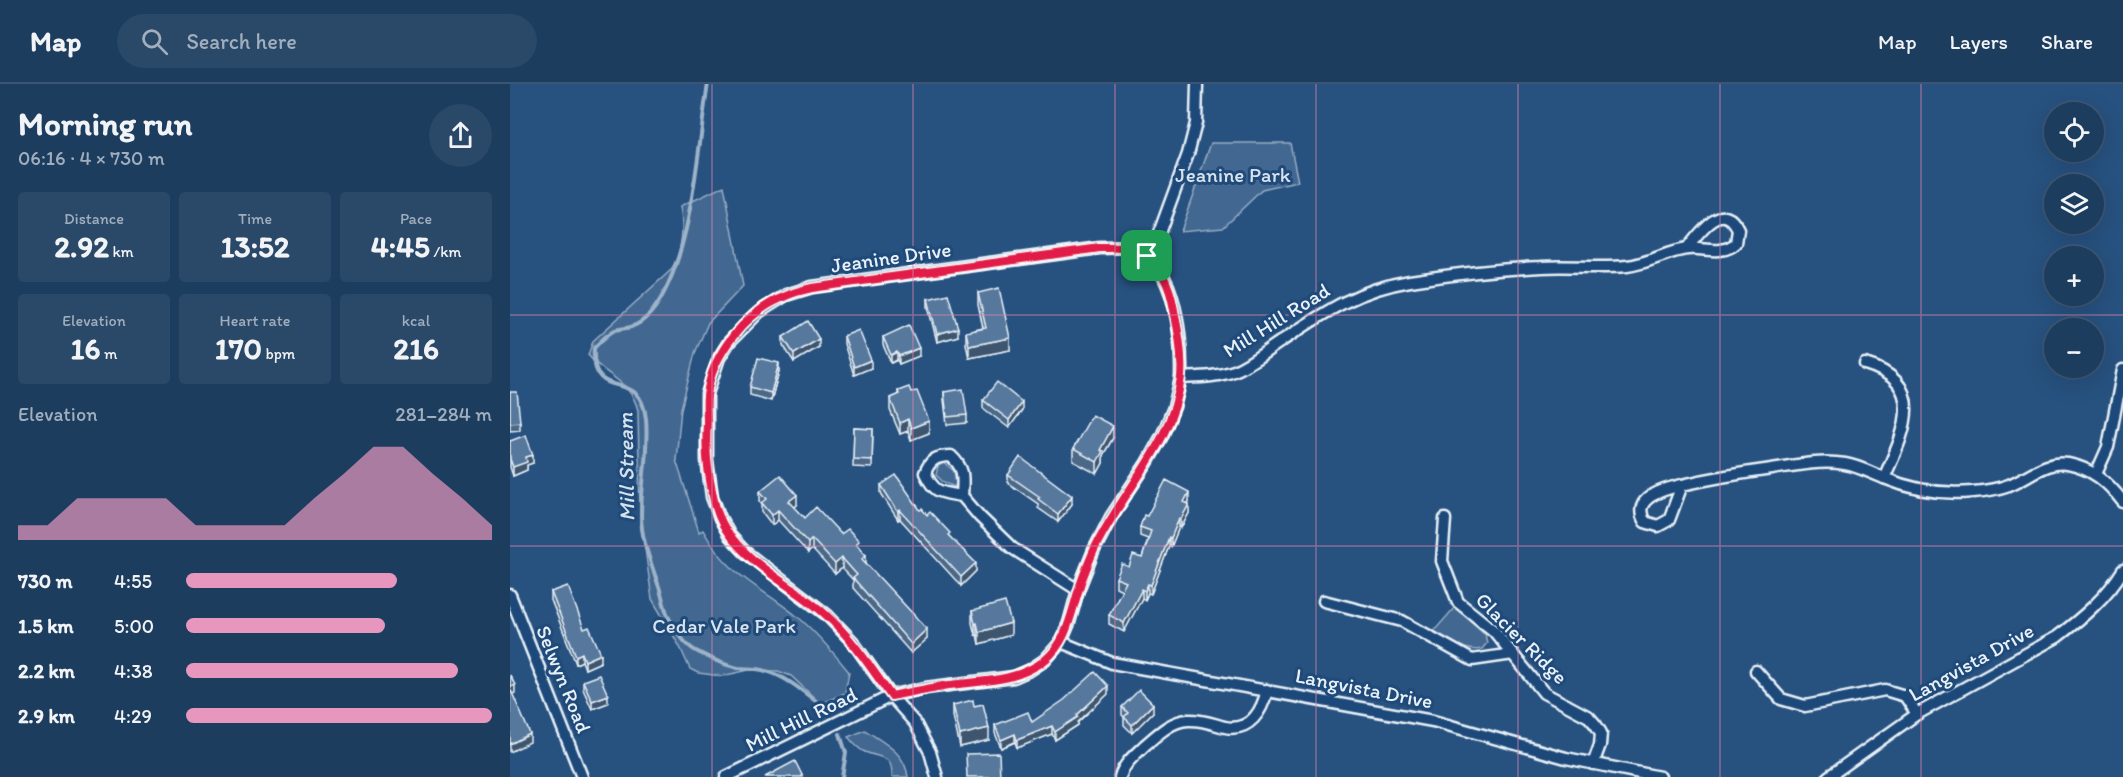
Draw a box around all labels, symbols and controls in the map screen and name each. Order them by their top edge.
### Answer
search box [117,14,537,68]
text: Map [30,24,81,58]
icon: search [138,25,171,58]
text: Search here [186,28,297,55]
text: Map [1878,29,1917,54]
text: Layers [1950,29,2008,54]
text: Share [2041,29,2093,54]
map controls [2044,102,2104,378]
button: locate [2044,102,2104,162]
text: Morning run [18,104,193,143]
button: share [429,104,492,167]
text: 06:16 · 4 × 730 m [18,146,165,170]
park label: Jeanine Park [1175,162,1291,187]
button: layers [2044,174,2104,234]
text: Distance [64,209,124,228]
text: Time [238,209,272,228]
text: Pace [400,209,432,228]
text: 2.92 [54,228,109,265]
text: 13:52 [220,228,290,265]
text: 4:45 [371,228,430,265]
pin [1121,230,1172,281]
street label: Jeanine Drive [829,236,953,278]
icon: arrive [1130,239,1163,272]
text: km [109,242,134,261]
text: /km [430,242,461,261]
button: + [2044,246,2104,306]
street label: Mill Hill Road [1218,277,1334,363]
text: Elevation [62,311,126,330]
text: Heart rate [220,311,290,330]
text: kcal [402,311,430,330]
button: − [2044,318,2104,378]
text: 16 [71,330,100,367]
text: 170 [215,330,262,367]
text: 216 [393,330,439,367]
text: m [100,344,117,363]
text: bpm [262,344,295,363]
text: Elevation [18,402,97,426]
text: 281–284 m [395,402,492,426]
water label: Mill Stream [612,412,640,522]
text: 730 m [18,569,72,593]
text: 4:55 [114,569,152,593]
street label: Glacier Ridge [1471,587,1573,689]
park label: Cedar Vale Park [652,613,796,638]
text: 1.5 km [18,614,74,638]
text: 5:00 [114,614,154,638]
street label: Langvista Drive [1904,617,2038,707]
street label: Selwyn Road [531,622,597,736]
text: 2.2 km [18,659,75,683]
text: 4:38 [114,659,153,683]
street label: Langvista Drive [1293,662,1435,714]
street label: Mill Hill Road [741,681,861,757]
text: 2.9 km [18,704,75,728]
text: 4:29 [114,704,152,728]

